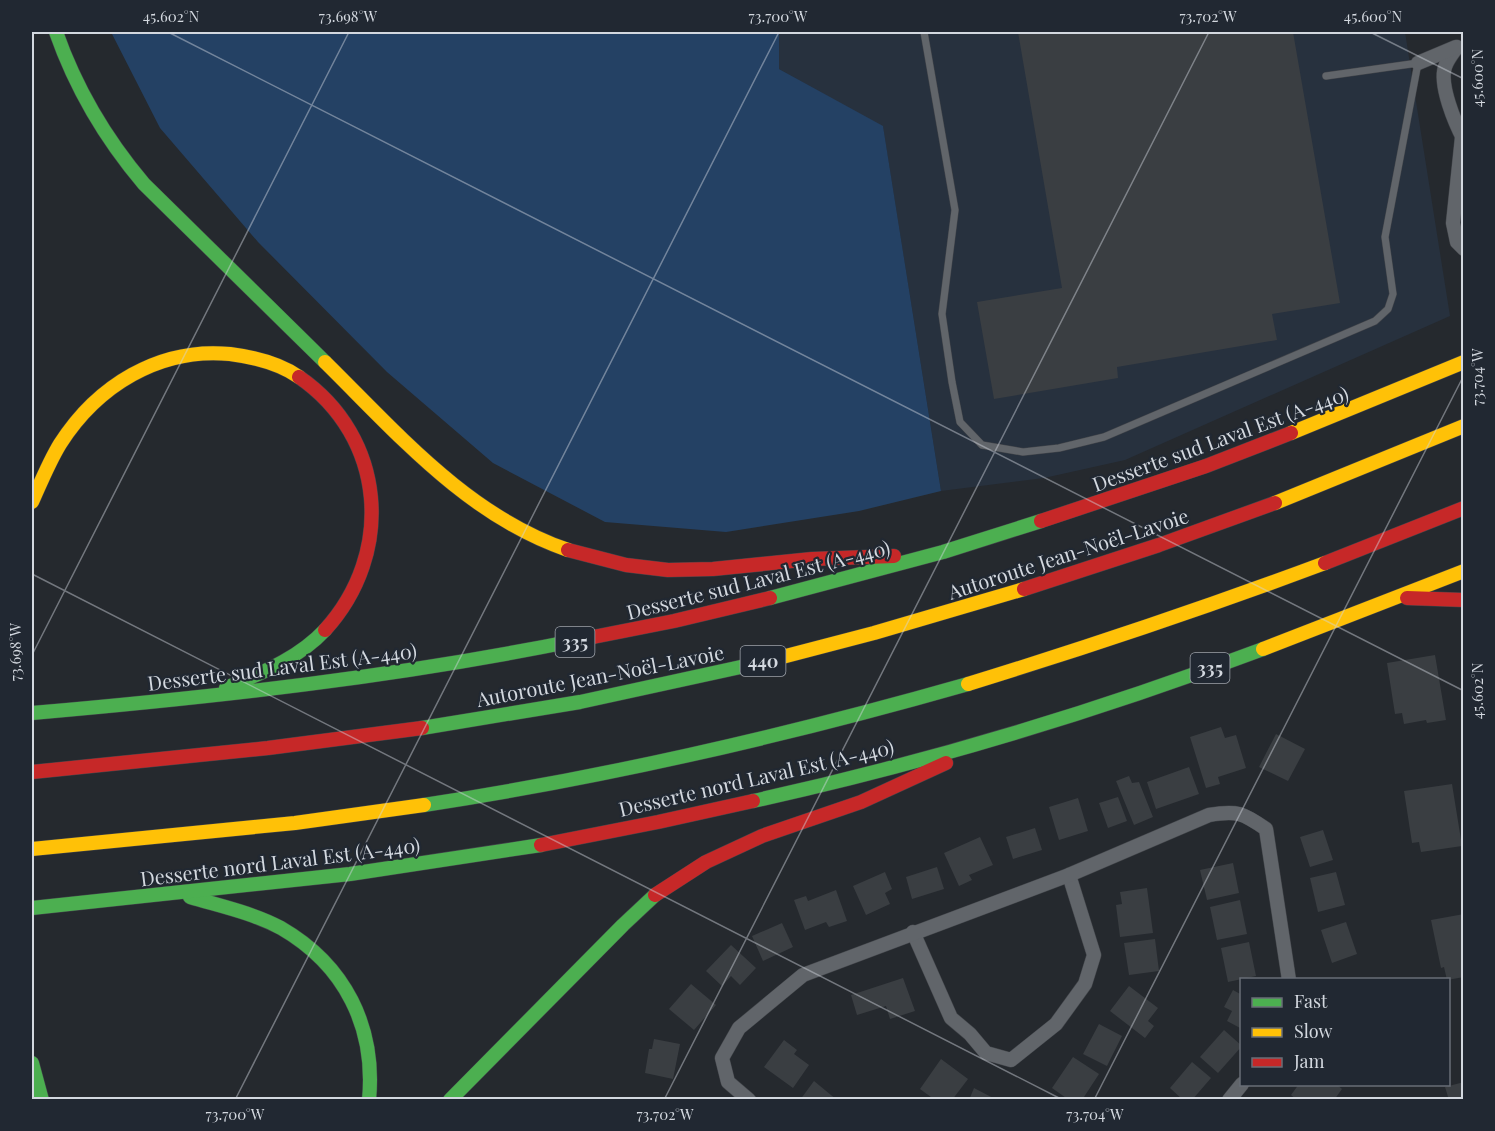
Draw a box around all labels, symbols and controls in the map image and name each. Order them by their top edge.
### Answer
text: 45.602°N [143,6,200,26]
text: 73.698°W [319,6,378,26]
text: 73.700°W [749,6,808,26]
text: 73.702°W [1179,6,1237,26]
text: 45.600°N [1344,6,1403,26]
text: 45.600°N [1467,48,1487,107]
text: 73.704°W [1467,348,1487,406]
street label: Desserte sud Laval Est (A-440) [1088,379,1352,497]
street label: Autoroute Jean-Noël-Lavoie [943,501,1192,605]
street label: Desserte sud Laval Est (A-440) [623,533,893,625]
text: 73.698°W [5,622,25,681]
road number: 335 [556,627,594,657]
street label: Desserte sud Laval Est (A-440) [146,636,418,696]
street label: Autoroute Jean-Noël-Lavoie [473,638,726,712]
road number: 440 [740,646,786,676]
road number: 335 [1190,653,1230,683]
text: 45.602°N [1467,662,1487,719]
street label: Desserte nord Laval Est (A-440) [616,732,896,822]
street label: Desserte nord Laval Est (A-440) [139,830,421,892]
legend [1240,978,1450,1086]
text: Fast [1294,989,1328,1013]
text: Slow [1294,1019,1332,1043]
text: Jam [1293,1049,1324,1073]
text: 73.700°W [206,1104,265,1124]
text: 73.702°W [636,1104,694,1124]
text: 73.704°W [1066,1104,1124,1124]

